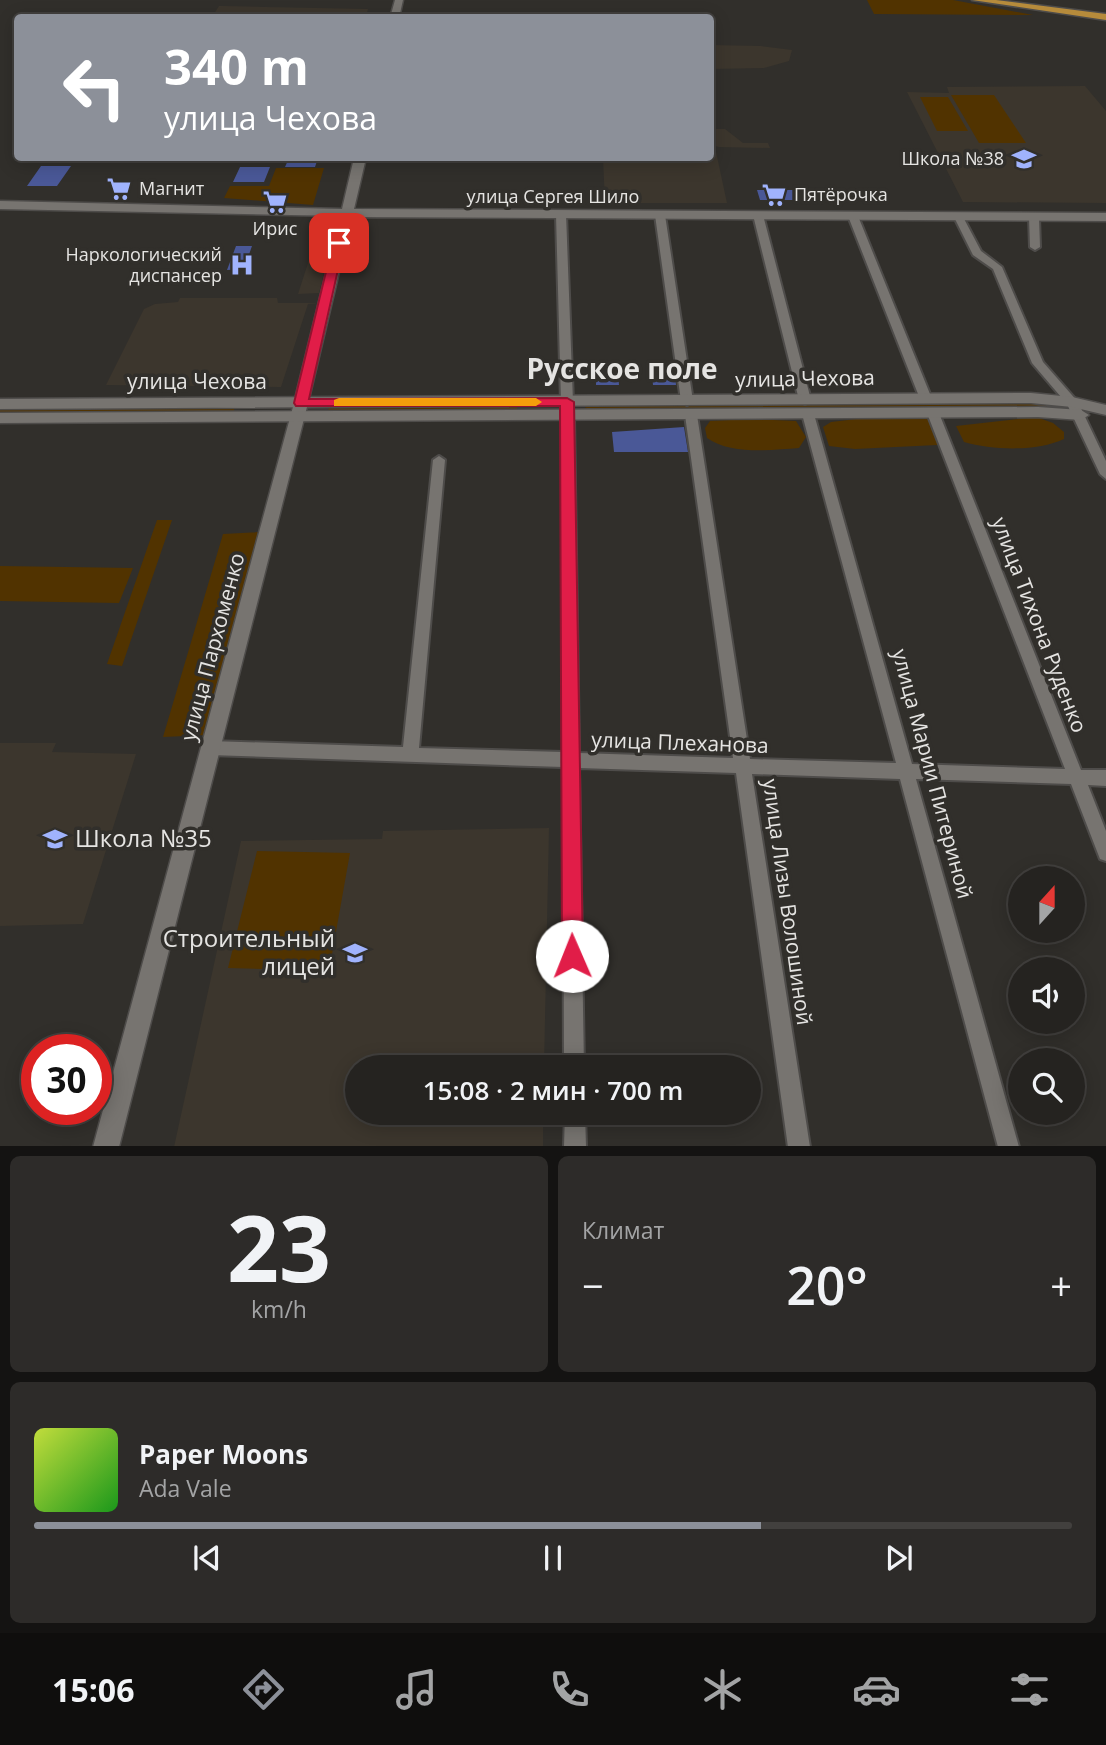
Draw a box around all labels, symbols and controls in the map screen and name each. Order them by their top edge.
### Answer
text: 340 m [164,33,309,99]
icon: left [49,42,140,133]
text: улица Чехова [164,96,377,139]
school or university icon: Школа №38 [1010,145,1038,173]
place label: Школа №38 [901,146,1004,170]
supermarket icon: Магнит [105,175,133,203]
place label: Магнит [139,176,205,200]
supermarket icon: Пятёрочка [760,181,788,209]
place label: Пятёрочка [794,182,888,206]
street label: улица Сергея Шило [467,184,639,208]
supermarket icon: Ирис [261,188,289,216]
pin [309,213,369,273]
place label: Ирис [253,216,298,240]
icon: arrive [320,224,358,262]
place label: Наркологический диспансер [65,242,222,287]
hospital icon: Наркологический диспансер [228,251,256,279]
district label: Русское поле [527,349,717,387]
street label: улица Чехова [735,363,875,393]
street label: улица Чехова [127,367,267,395]
street label: улица Тихона Руденко [986,513,1094,737]
street label: улица Пархоменко [173,550,251,744]
street label: улица Марии Питериной [886,646,980,902]
street label: улица Плеханова [591,725,769,759]
street label: улица Лизы Волошиной [757,777,819,1027]
place label: Школа №35 [75,821,212,854]
school or university icon: Школа №35 [41,825,69,853]
north arrow [1008,866,1085,943]
map controls [1008,866,1085,1125]
position arrow [535,919,609,993]
place label: Строительный лицей [163,921,335,982]
school or university icon: Строительный лицей [341,939,369,967]
button: sound [1008,957,1085,1034]
speed limit sign: 30 [21,1034,112,1125]
button: search [1008,1048,1085,1125]
text: 15:08 · 2 мин · 700 m [423,1072,683,1108]
text: 23 [227,1185,331,1309]
text: Климат [582,1214,664,1246]
text: 20° [786,1249,868,1320]
text: − [582,1259,604,1311]
text: + [1050,1259,1072,1311]
text: km/h [251,1293,307,1325]
text: Paper Moons [139,1436,308,1472]
text: Ada Vale [139,1472,232,1504]
icon: previous [188,1539,226,1577]
icon: pause [534,1539,572,1577]
icon: next [880,1539,918,1577]
icon: directions [239,1665,288,1714]
icon: music [392,1665,441,1714]
icon: phone [545,1665,594,1714]
icon: climate [698,1665,747,1714]
icon: car [852,1665,901,1714]
icon: filters [1005,1665,1054,1714]
text: 15:06 [52,1668,134,1711]

